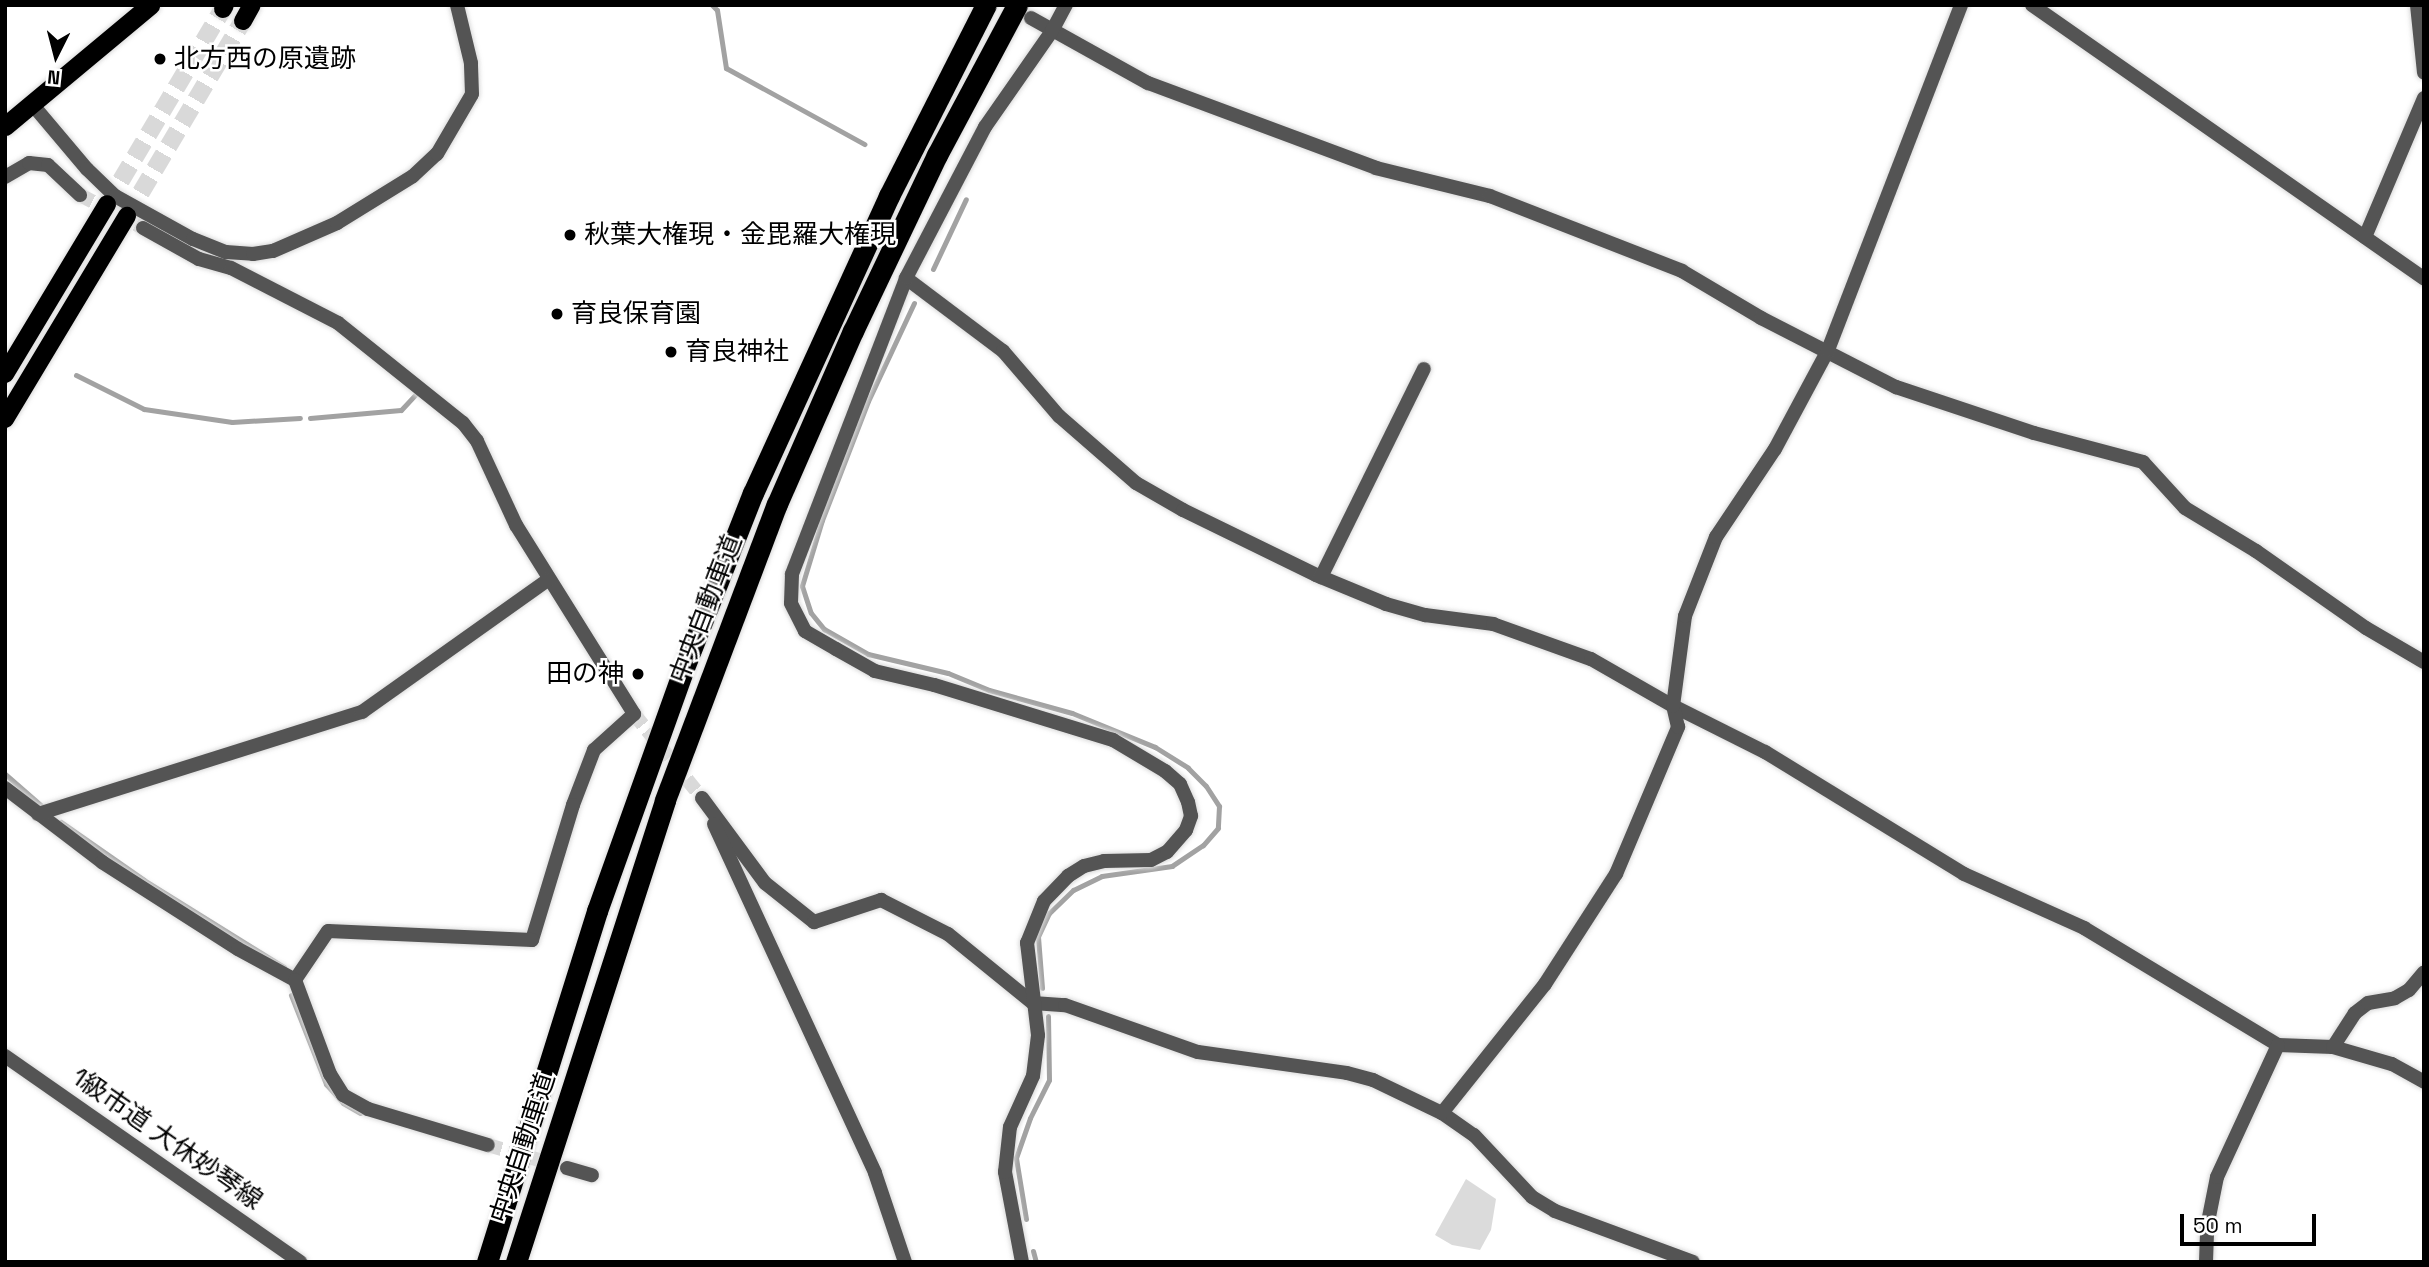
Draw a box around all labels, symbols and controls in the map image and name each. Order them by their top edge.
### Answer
north arrow [21,21,91,91]
place label: 北方西の原遺跡 [174,43,356,75]
marker: 北方西の原遺跡 [152,51,168,67]
text: N [46,64,61,90]
place label: 秋葉大権現・金毘羅大権現 [584,219,896,251]
marker: 秋葉大権現・金毘羅大権現 [562,227,578,243]
place label: 育良保育園 [571,298,701,330]
marker: 育良保育園 [549,306,565,322]
place label: 育良神社 [685,336,789,368]
marker: 育良神社 [663,344,679,360]
street label: 中央自動車道 [663,531,749,687]
place label: 田の神 [546,658,624,690]
marker: 田の神 [630,666,646,682]
street label: 1級市道 大休妙琴線 [66,1062,268,1216]
street label: 中央自動車道 [484,1069,562,1227]
scale bar [2184,1200,2320,1244]
text: 50 m [2193,1212,2243,1239]

